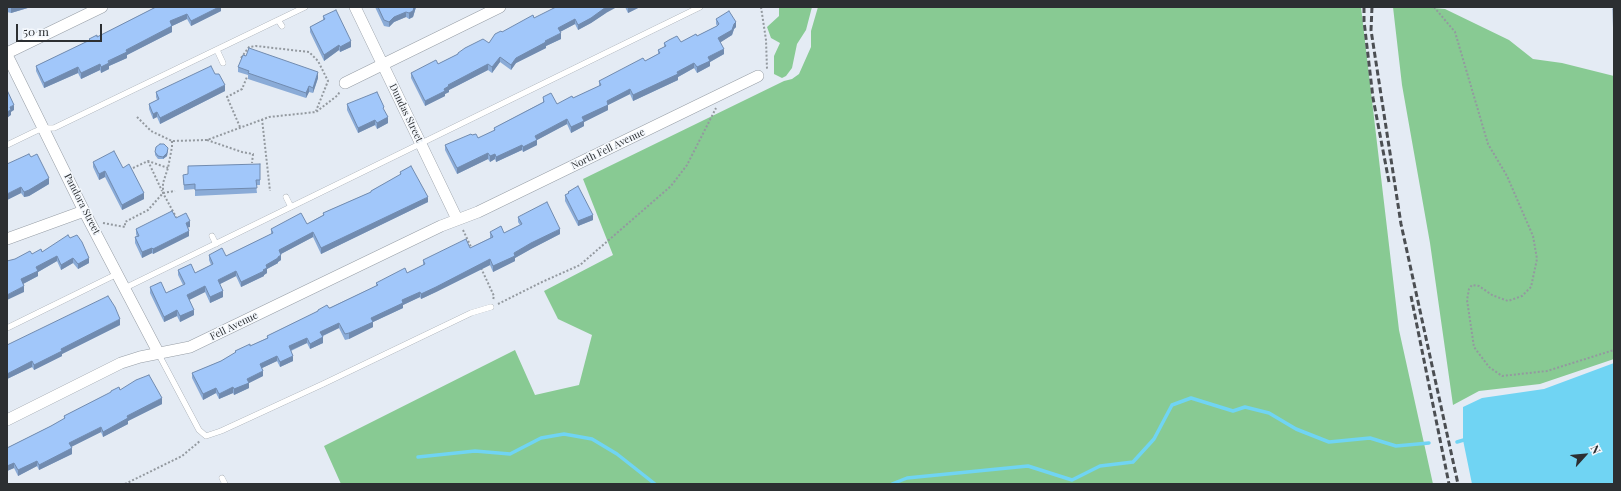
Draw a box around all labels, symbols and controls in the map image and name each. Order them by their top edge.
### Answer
scale bar [18,16,104,42]
text: 50 m [23,23,49,39]
street label: Dundas Street [387,82,425,144]
street label: North Fell Avenue [569,126,647,172]
street label: Pandora Street [61,172,103,236]
street label: Fell Avenue [208,309,260,343]
north arrow [1565,435,1605,475]
text: N [1588,442,1605,456]

